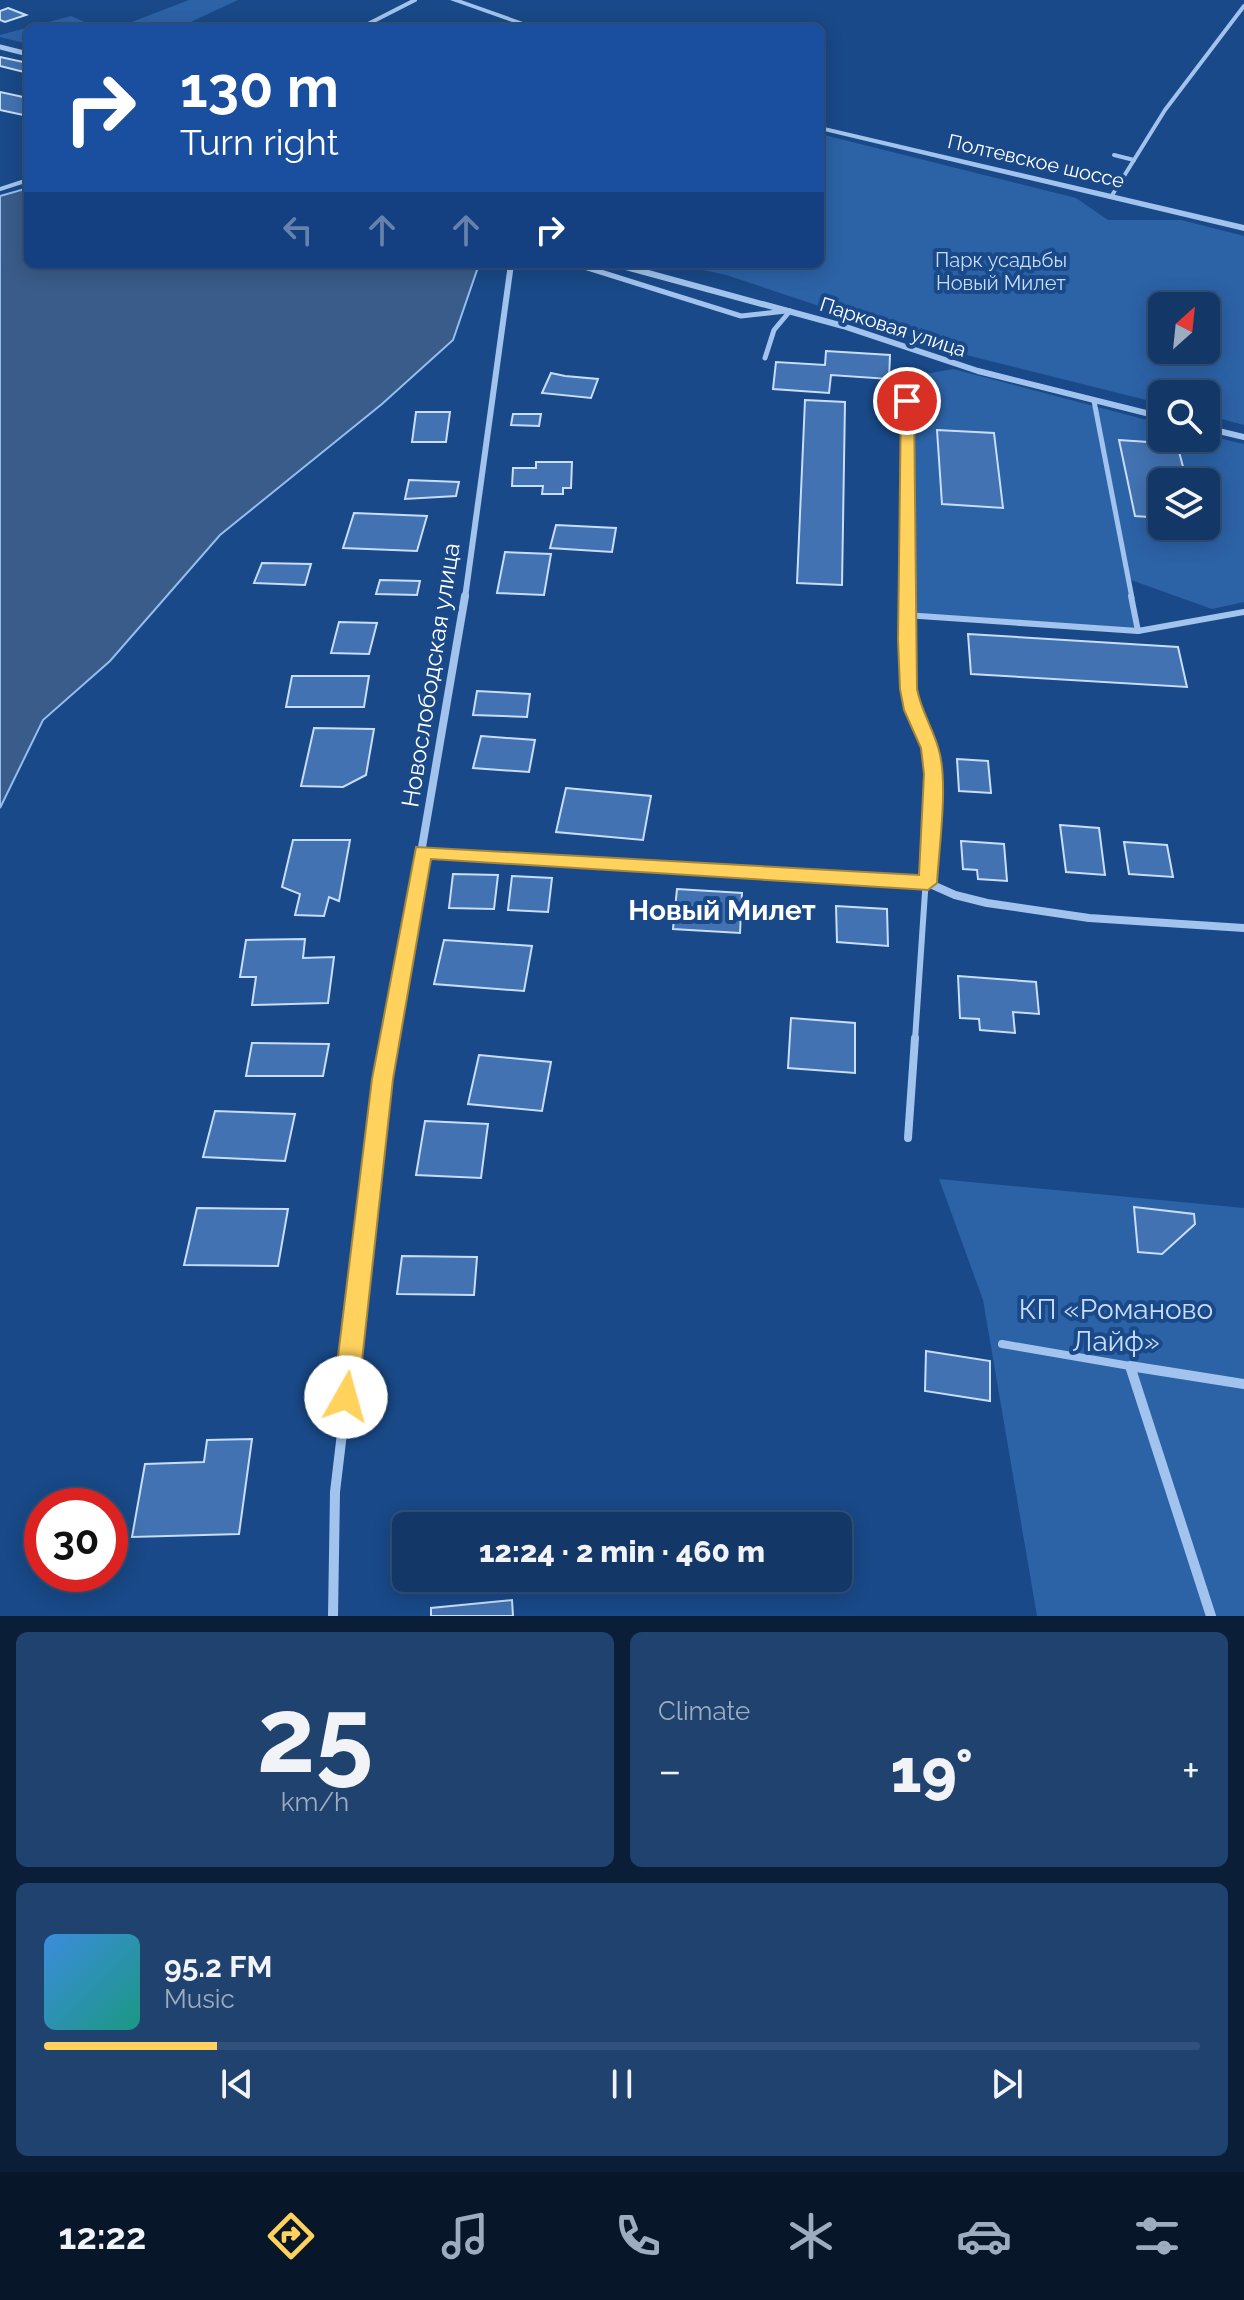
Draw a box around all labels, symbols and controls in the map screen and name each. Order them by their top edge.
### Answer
text: 130 m [180,54,339,120]
icon: right [48,56,152,160]
text: Turn right [180,121,339,163]
street label: Полтевское шоссе [945,129,1127,193]
icon: left [276,208,320,252]
icon: ahead [360,208,404,252]
icon: ahead [444,208,488,252]
icon: right [528,208,572,252]
park label: Парк усадьбы Новый Милет [935,248,1067,295]
street label: Парковая улица [817,292,969,362]
north arrow [1148,292,1220,364]
map controls [1148,292,1220,540]
pin [873,367,941,435]
icon: arrive [885,379,929,423]
button: search [1148,380,1220,452]
button: layers [1148,468,1220,540]
street label: Новослободская улица [395,541,466,809]
district label: Новый Милет [628,894,816,927]
park label: КП «Романово Лайф» [1019,1293,1213,1358]
position arrow [304,1355,388,1439]
speed limit sign: 30 [24,1488,128,1592]
text: 12:24 · 2 min · 460 m [479,1534,765,1569]
text: 25 [257,1674,373,1796]
text: Climate [658,1696,750,1726]
text: 19° [891,1736,973,1806]
text: − [658,1745,682,1796]
text: + [1182,1745,1200,1796]
text: km/h [281,1787,349,1817]
text: 95.2 FM [164,1949,272,1984]
text: Music [164,1984,235,2014]
icon: previous [215,2062,259,2106]
icon: pause [600,2062,644,2106]
icon: next [985,2062,1029,2106]
icon: directions [263,2208,319,2264]
icon: music [437,2208,493,2264]
icon: phone [610,2208,666,2264]
icon: climate [783,2208,839,2264]
icon: car [956,2208,1012,2264]
icon: filters [1129,2208,1185,2264]
text: 12:22 [59,2215,146,2257]

